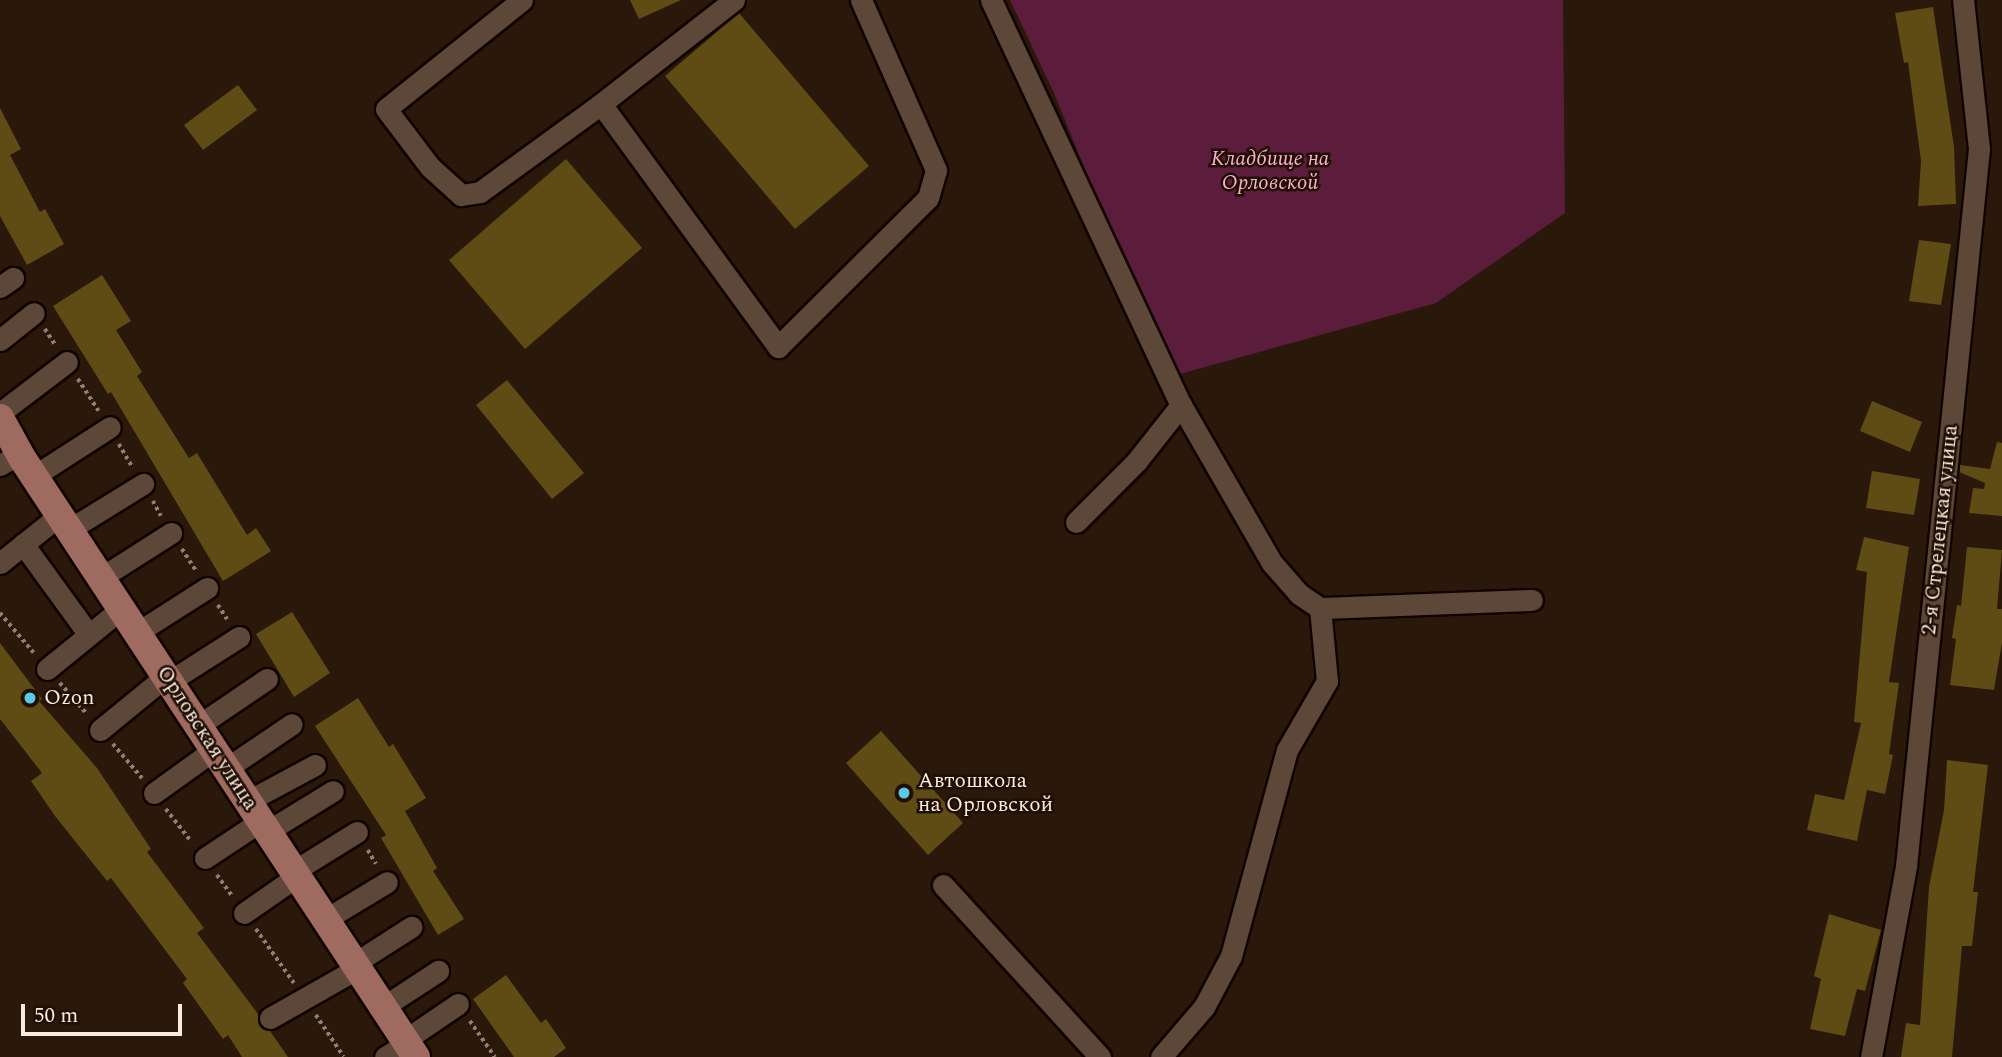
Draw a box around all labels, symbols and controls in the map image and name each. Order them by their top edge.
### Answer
park label: Кладбище на Орловской [1211,146,1329,196]
street label: 2-я Стрелецкая улица [1916,424,1964,636]
street label: Орловская улица [151,661,263,815]
place label: Ozon [44,685,94,711]
marker: Ozon [22,690,38,706]
place label: Автошкола на Орловской [918,768,1053,818]
marker: Автошкола на Орловской [896,785,912,801]
scale bar [24,990,186,1034]
text: 50 m [34,1000,78,1032]

